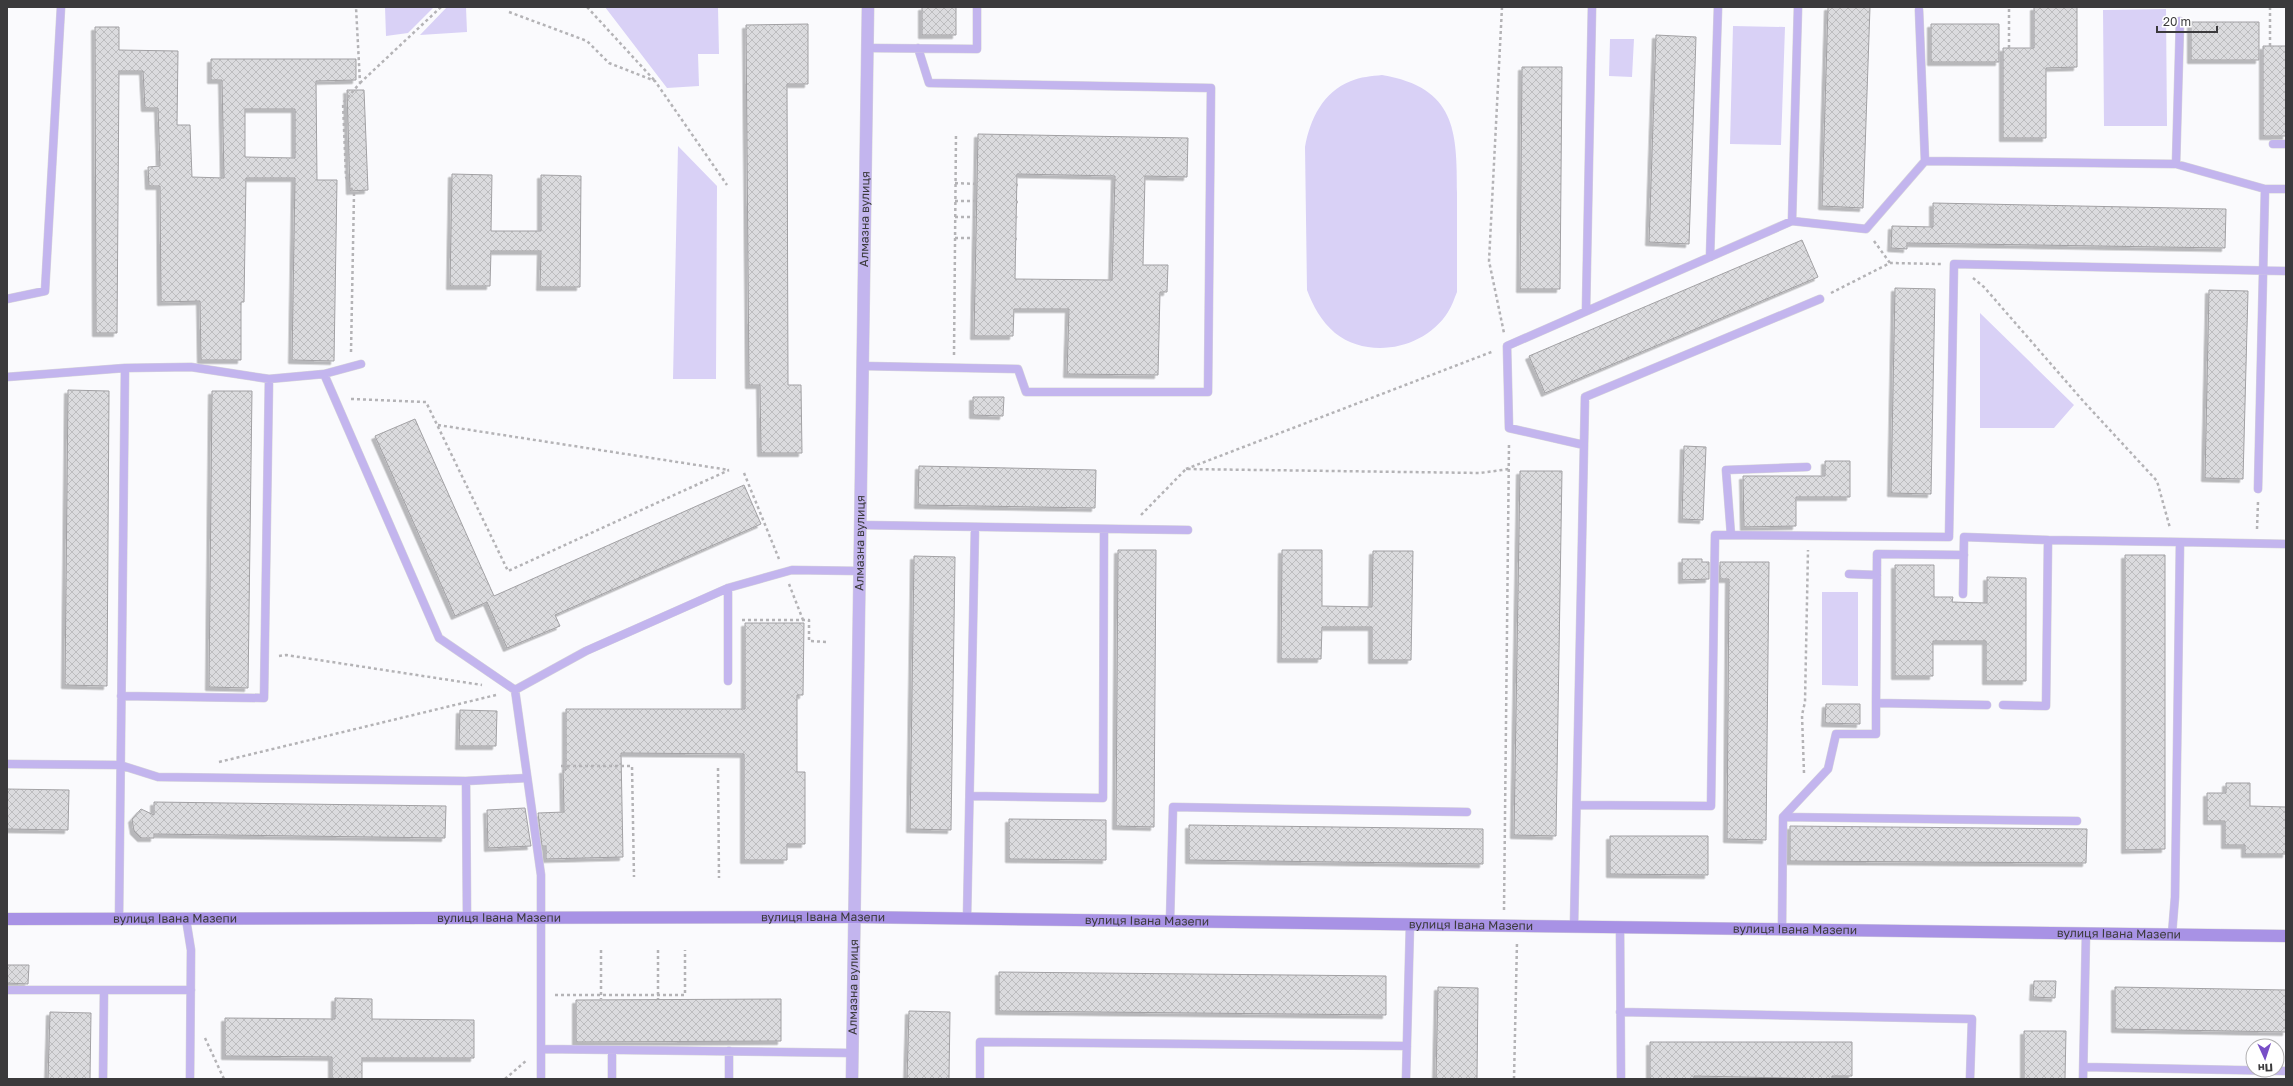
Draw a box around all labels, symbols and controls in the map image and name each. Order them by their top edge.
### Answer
scale bar [2157,8,2217,34]
text: 20 m [2163,14,2191,29]
street label: Алмазна вулиця [856,171,873,267]
street label: Алмазна вулиця [851,495,868,591]
street label: вулиця Івана Мазепи [761,909,885,924]
street label: вулиця Івана Мазепи [113,910,237,926]
street label: вулиця Івана Мазепи [437,910,561,925]
street label: вулиця Івана Мазепи [1085,912,1209,929]
street label: вулиця Івана Мазепи [1409,916,1533,933]
street label: вулиця Івана Мазепи [1733,921,1857,937]
street label: вулиця Івана Мазепи [2057,925,2181,942]
street label: Алмазна вулиця [845,939,861,1035]
north arrow [2245,1038,2285,1078]
text: Пн [2257,1062,2273,1075]

